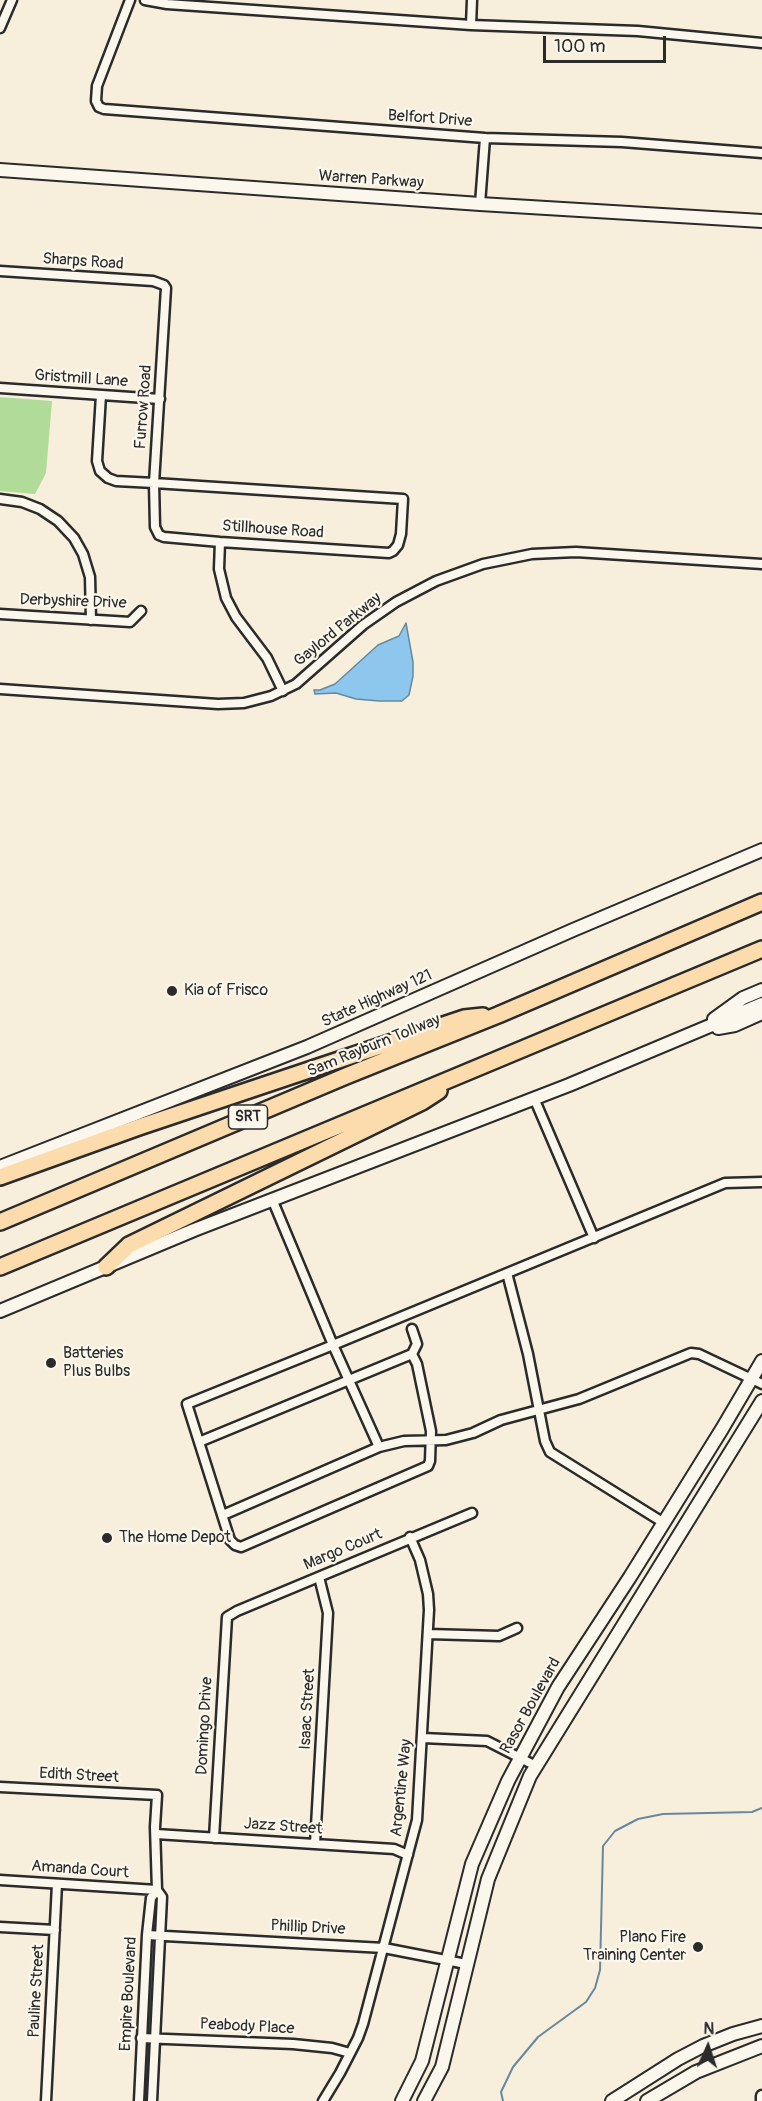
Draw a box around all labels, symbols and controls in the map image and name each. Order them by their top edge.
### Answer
scale bar [546,24,669,62]
text: 100 m [554,35,606,58]
street label: Belfort Drive [387,106,473,132]
street label: Warren Parkway [318,167,424,193]
street label: Sharps Road [42,250,124,274]
street label: Furrow Road [131,364,157,450]
street label: Gristmill Lane [34,366,128,392]
street label: Stillhouse Road [221,517,325,543]
street label: Gaylord Parkway [290,589,386,671]
street label: Derbyshire Drive [19,591,127,613]
street label: State Highway 121 [319,966,435,1032]
place label: Kia of Frisco [184,981,268,1001]
marker: Kia of Frisco [165,984,179,998]
street label: Sam Rayburn Tollway [305,1011,443,1081]
road number: SRT [228,1105,268,1129]
place label: Batteries Plus Bulbs [63,1344,130,1382]
marker: Batteries Plus Bulbs [44,1356,58,1370]
street label: Margo Court [301,1525,385,1575]
place label: The Home Depot [119,1528,231,1548]
marker: The Home Depot [100,1531,114,1545]
street label: Rasor Boulevard [497,1655,565,1757]
street label: Isaac Street [296,1668,320,1750]
street label: Domingo Drive [193,1676,217,1776]
street label: Argentine Way [387,1738,417,1838]
street label: Edith Street [39,1764,119,1788]
street label: Jazz Street [243,1815,323,1839]
street label: Amanda Court [31,1857,129,1883]
street label: Phillip Drive [270,1916,346,1940]
place label: Plano Fire Training Center [583,1928,686,1966]
street label: Empire Boulevard [116,1936,142,2052]
marker: Plano Fire Training Center [691,1940,705,1954]
street label: Pauline Street [25,1944,49,2038]
street label: Peabody Place [199,2015,295,2039]
north arrow [678,2017,738,2077]
text: N [703,2019,715,2039]

